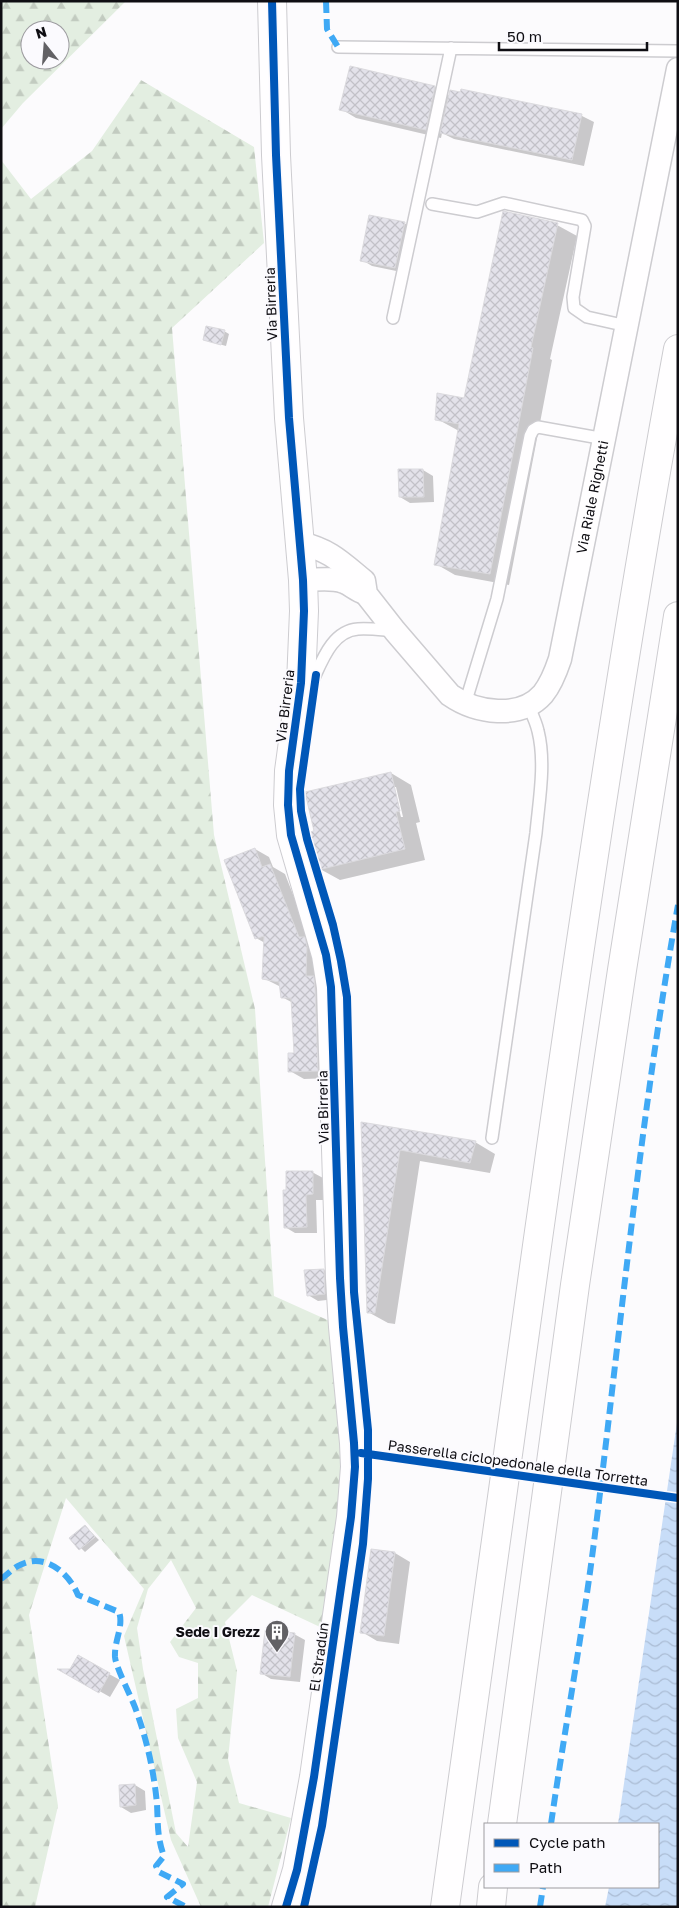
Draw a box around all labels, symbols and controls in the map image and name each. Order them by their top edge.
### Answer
north arrow [20,20,70,70]
scale bar [499,20,646,52]
text: N [33,22,49,42]
text: 50 m [507,27,542,45]
street label: Via Birreria [261,267,280,341]
street label: Via Riale Righetti [572,439,612,555]
street label: Via Birreria [272,668,297,744]
street label: Via Birreria [313,1070,332,1144]
street label: Passerella ciclopedonale della Torretta [387,1436,649,1489]
building icon: Sede I Grezz [264,1619,290,1653]
street label: El Stradún [305,1621,332,1693]
place label: Sede I Grezz [176,1623,260,1640]
legend [484,1823,659,1888]
text: Cycle path [529,1833,605,1851]
text: Path [529,1858,562,1876]

